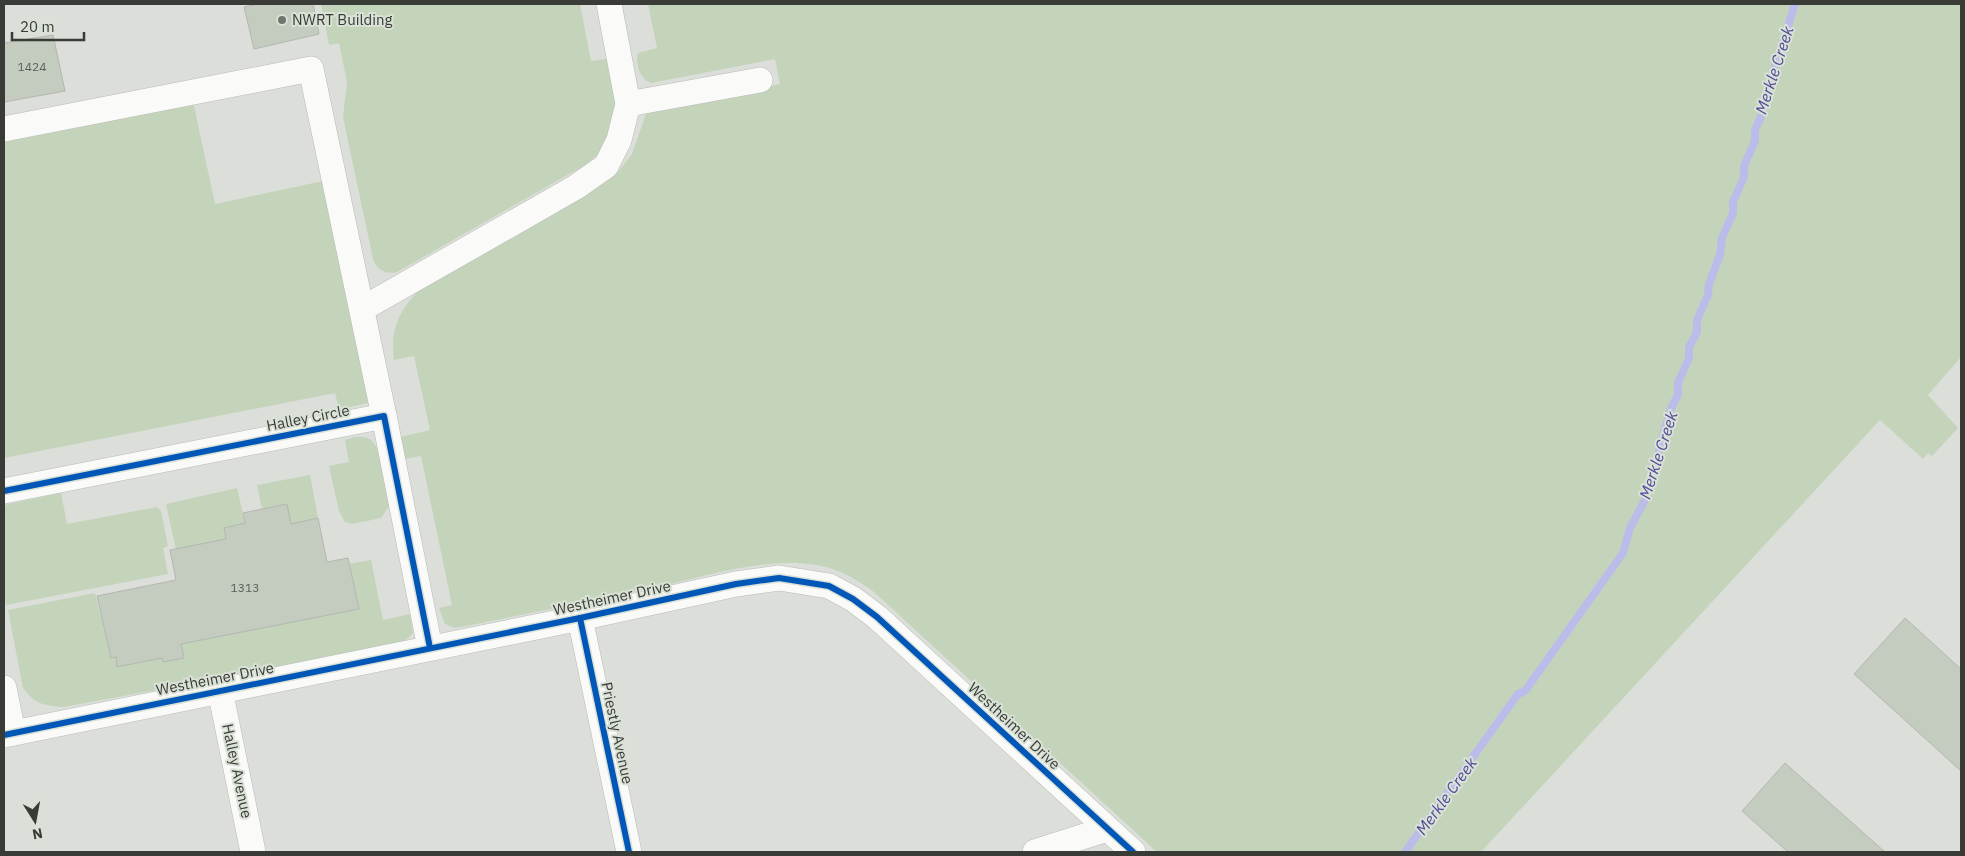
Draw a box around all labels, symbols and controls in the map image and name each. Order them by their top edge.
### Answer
scale bar [12,10,85,42]
place label: NWRT Building [292,10,392,29]
marker: NWRT Building [276,14,288,26]
text: 20 m [20,17,55,36]
water label: Merkle Creek [1750,23,1798,116]
house number: 1424 [18,59,46,74]
street label: Halley Circle [265,400,351,435]
water label: Merkle Creek [1634,408,1682,501]
street label: Westheimer Drive [551,576,672,619]
house number: 1313 [231,580,259,595]
street label: Westheimer Drive [154,658,275,699]
street label: Westheimer Drive [964,678,1065,773]
street label: Priestly Avenue [597,680,638,786]
street label: Halley Avenue [218,722,257,820]
water label: Merkle Creek [1411,753,1481,839]
north arrow [10,796,60,846]
text: N [31,824,44,844]

